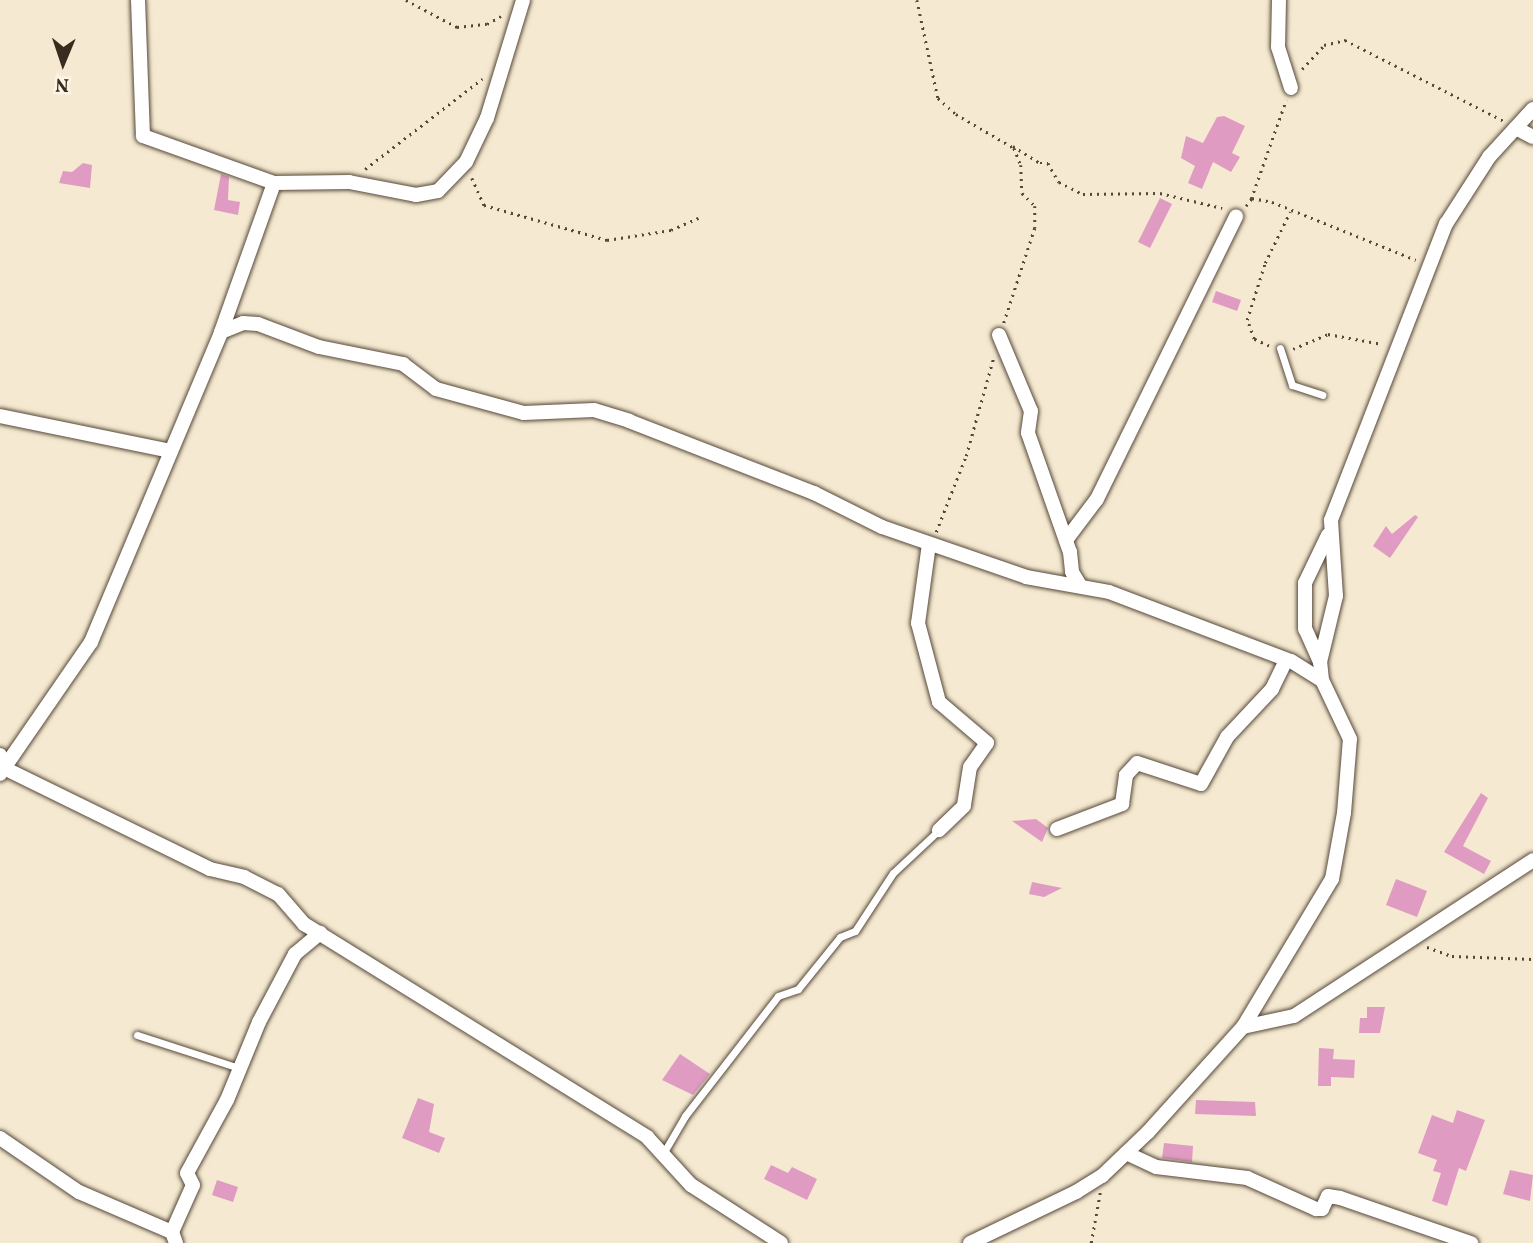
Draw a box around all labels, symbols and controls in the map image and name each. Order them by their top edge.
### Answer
north arrow [28,28,98,98]
text: N [55,71,70,97]

